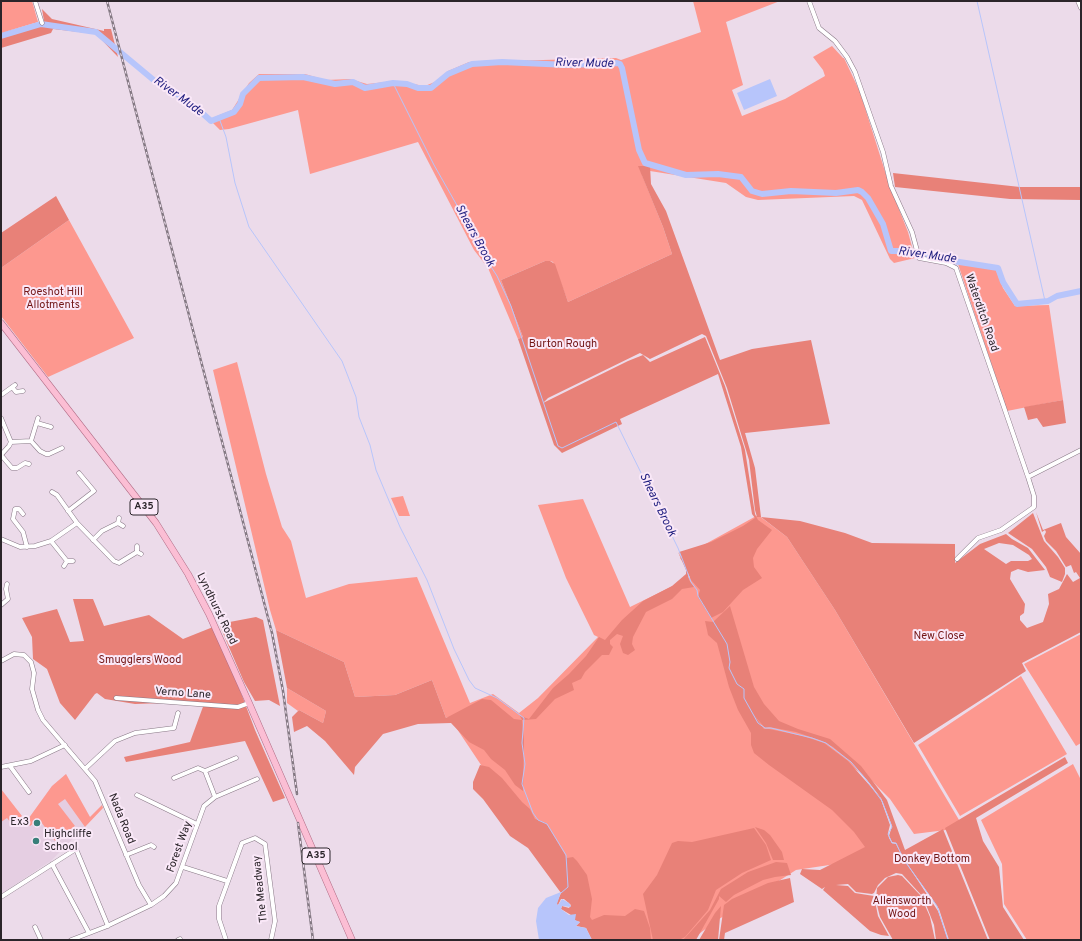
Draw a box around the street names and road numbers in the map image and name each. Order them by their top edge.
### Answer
street label: Waterditch Road [962,272,1000,354]
road number: A35 [130,499,158,515]
street label: Lyndhurst Road [193,571,239,647]
street label: Verno Lane [155,685,211,703]
street label: Nada Road [105,792,137,846]
street label: Forest Way [165,820,195,874]
road number: A35 [302,848,330,864]
street label: The Meadway [251,855,271,923]

